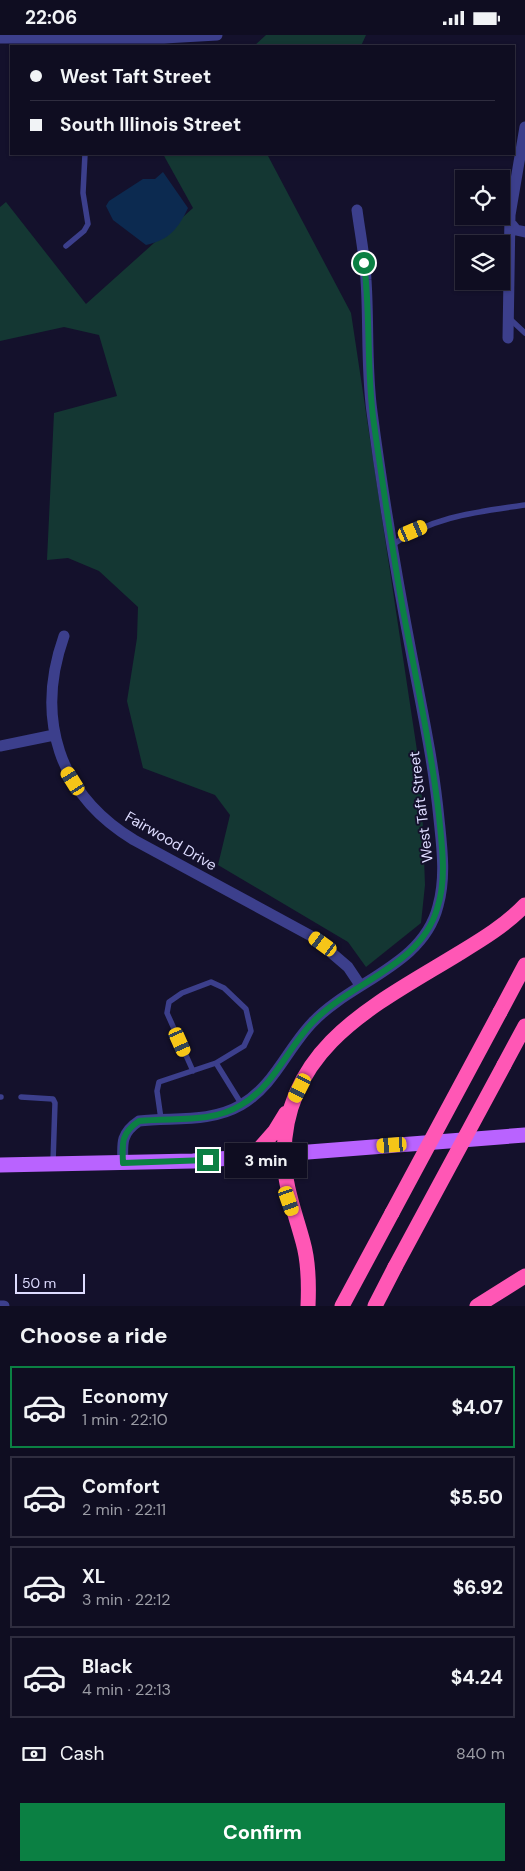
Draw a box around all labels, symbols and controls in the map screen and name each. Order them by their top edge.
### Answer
text: 22:06 [25,5,77,30]
text: West Taft Street [60,64,211,89]
text: South Illinois Street [60,112,241,137]
map controls [455,170,510,290]
button: locate [455,170,510,225]
button: layers [455,235,510,290]
route start [353,252,375,274]
car [396,518,429,544]
street label: West Taft Street [404,750,438,864]
car [58,764,87,798]
street label: Fairwood Drive [122,807,220,875]
car [306,929,339,959]
car [167,1025,192,1059]
car [286,1071,313,1105]
car [376,1136,407,1154]
callout: 3 min [226,1143,308,1177]
route end [197,1149,219,1171]
text: 3 min [245,1150,287,1171]
car [277,1184,300,1218]
scale bar [15,1271,85,1294]
text: 50 m [22,1274,56,1292]
text: Choose a ride [20,1321,168,1350]
text: Economy [82,1384,169,1409]
icon: car [22,1385,67,1430]
text: $4.07 [451,1395,503,1420]
text: 1 min · 22:10 [82,1409,168,1430]
text: Comfort [82,1474,160,1499]
icon: car [22,1475,67,1520]
text: $5.50 [449,1485,503,1510]
text: 2 min · 22:11 [82,1499,166,1520]
text: XL [82,1564,105,1589]
icon: car [22,1565,67,1610]
text: $6.92 [453,1575,503,1600]
text: 3 min · 22:12 [82,1589,171,1610]
text: Black [82,1654,133,1679]
icon: car [22,1655,67,1700]
text: $4.24 [451,1665,503,1690]
text: 4 min · 22:13 [82,1679,171,1700]
icon: cash [20,1740,48,1768]
text: Cash [60,1741,104,1766]
text: 840 m [456,1743,505,1764]
button: Confirm [20,1803,505,1861]

